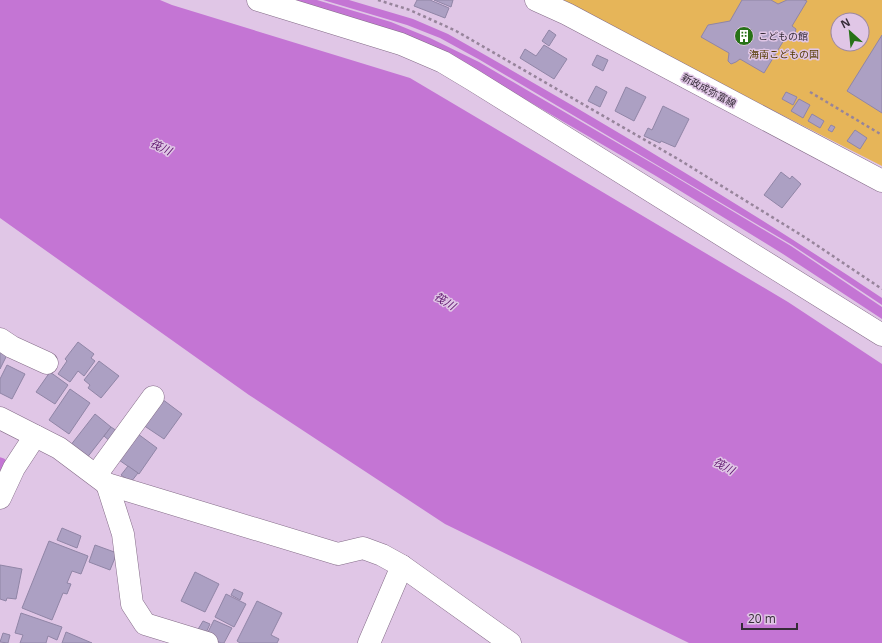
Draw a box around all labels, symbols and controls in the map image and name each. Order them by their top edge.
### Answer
north arrow [830,12,870,52]
text: N [838,14,853,31]
building icon: こどもの館 [733,25,755,47]
place label: こどもの館 [758,29,808,43]
park label: 海南こどもの国 [749,47,819,61]
street label: 新政成弥富線 [679,70,739,110]
water label: 筏川 [148,135,175,159]
water label: 筏川 [432,288,459,313]
water label: 筏川 [711,454,738,478]
scale bar [742,605,797,631]
text: 20 m [748,610,776,627]

